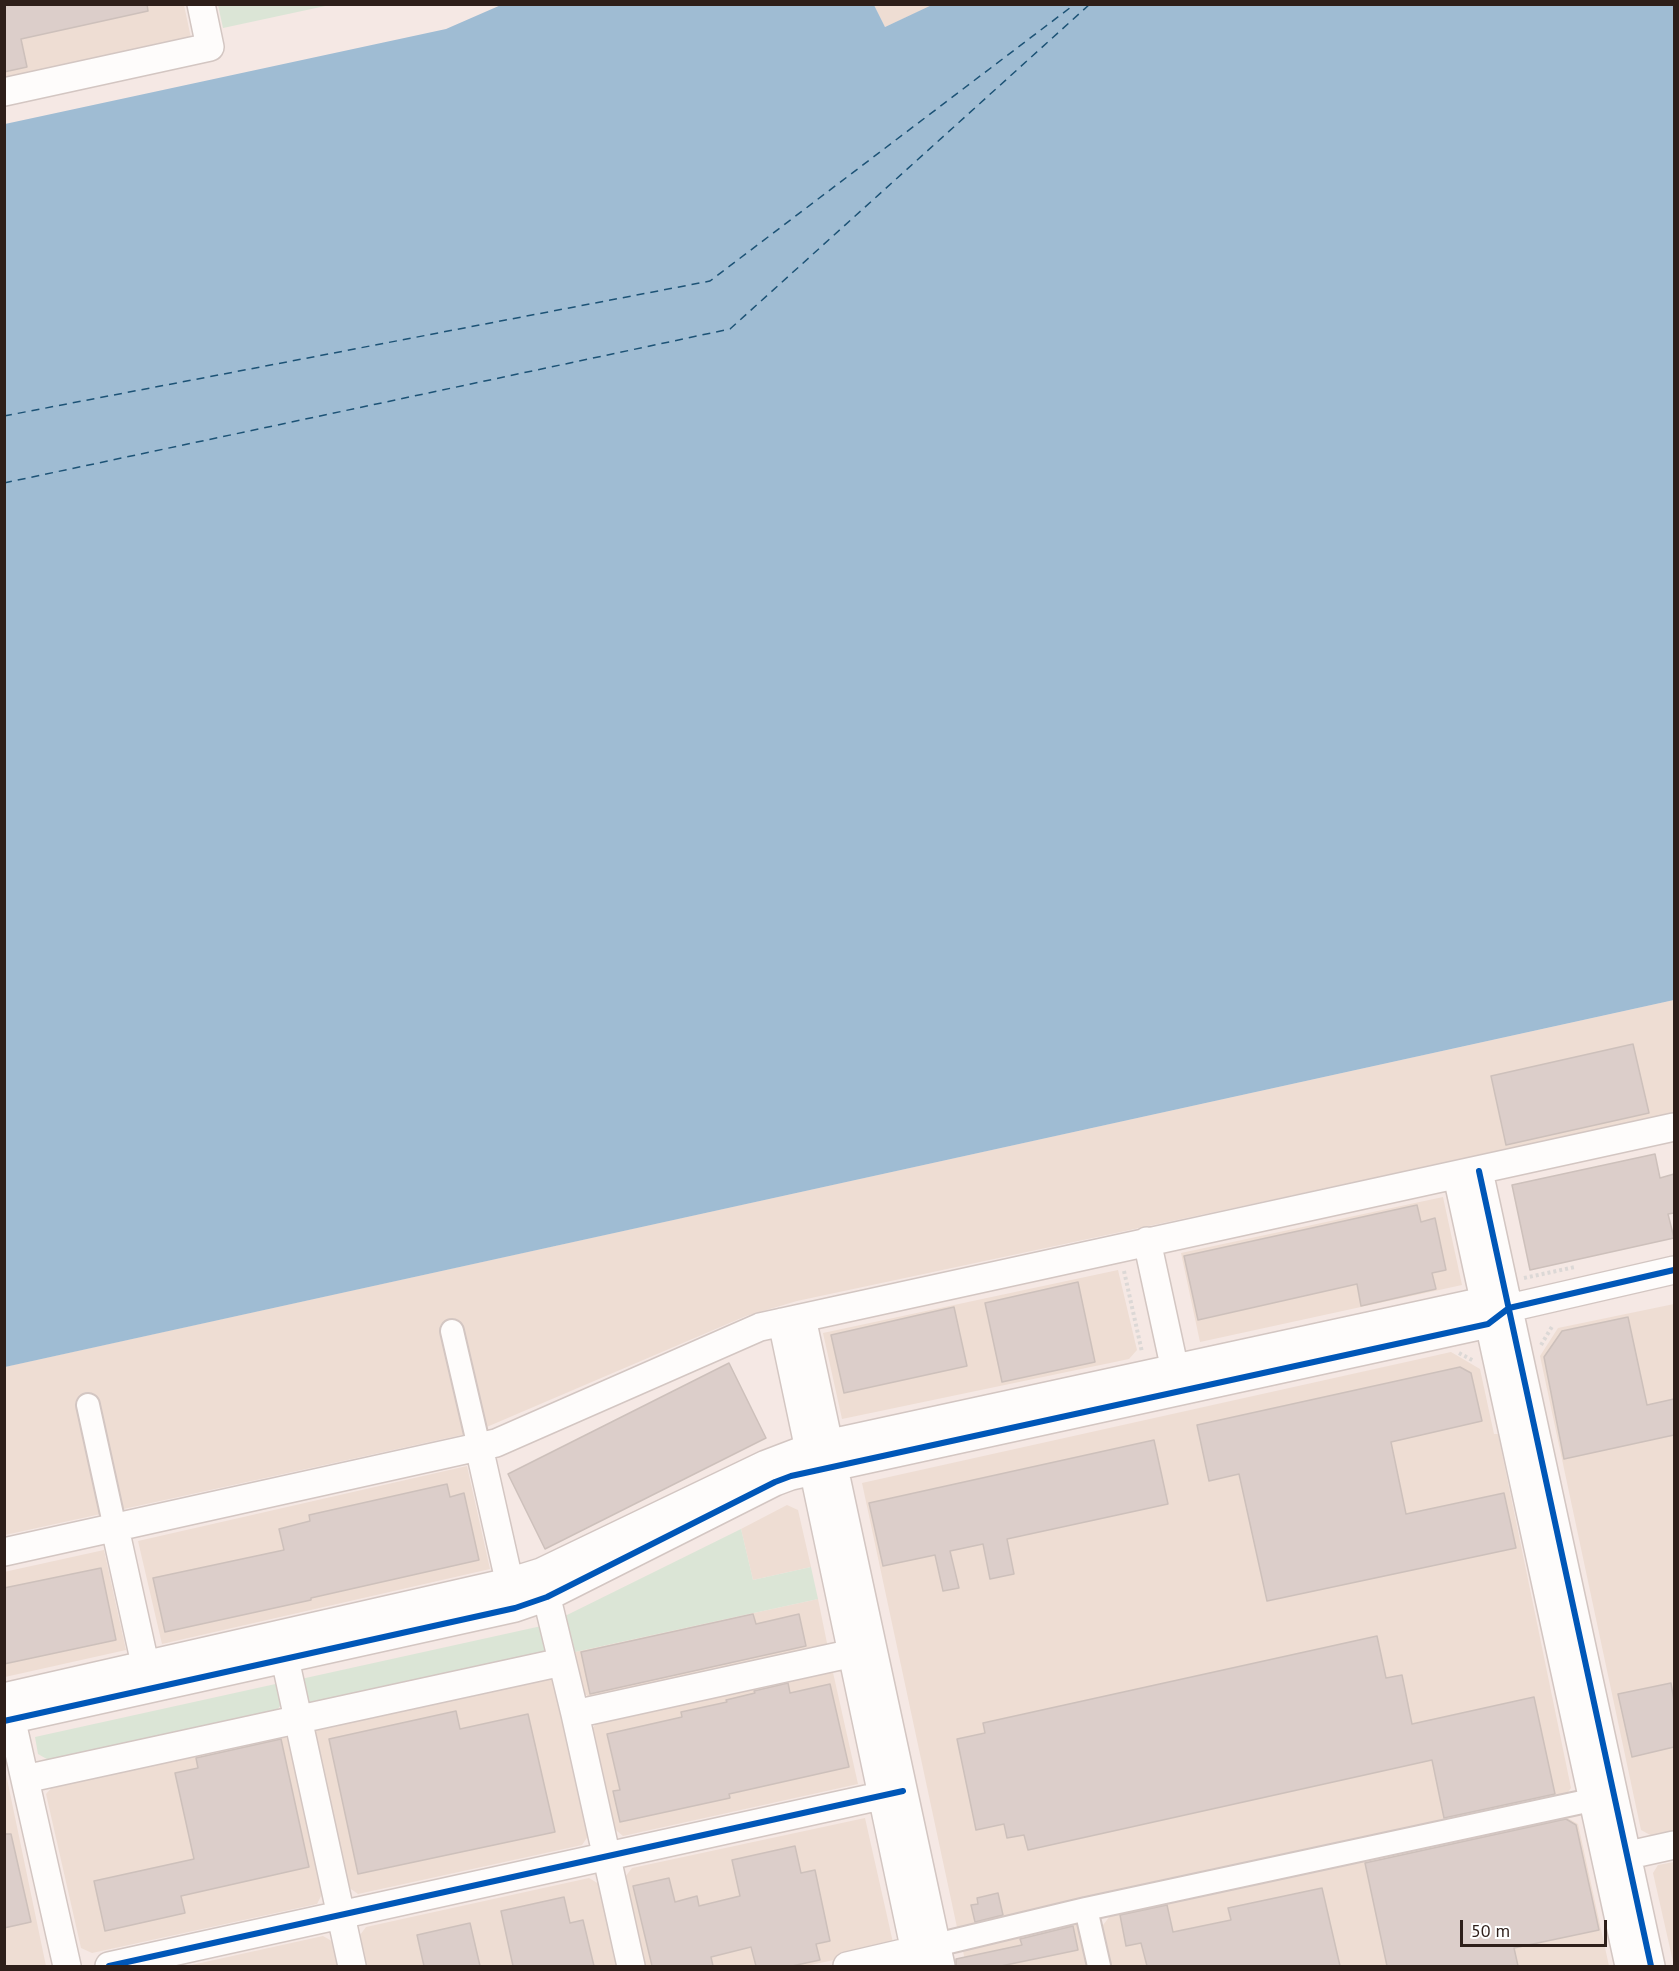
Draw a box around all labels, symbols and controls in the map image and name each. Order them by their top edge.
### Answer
scale bar [1463,1908,1610,1946]
text: 50 m [1471,1919,1510,1942]

